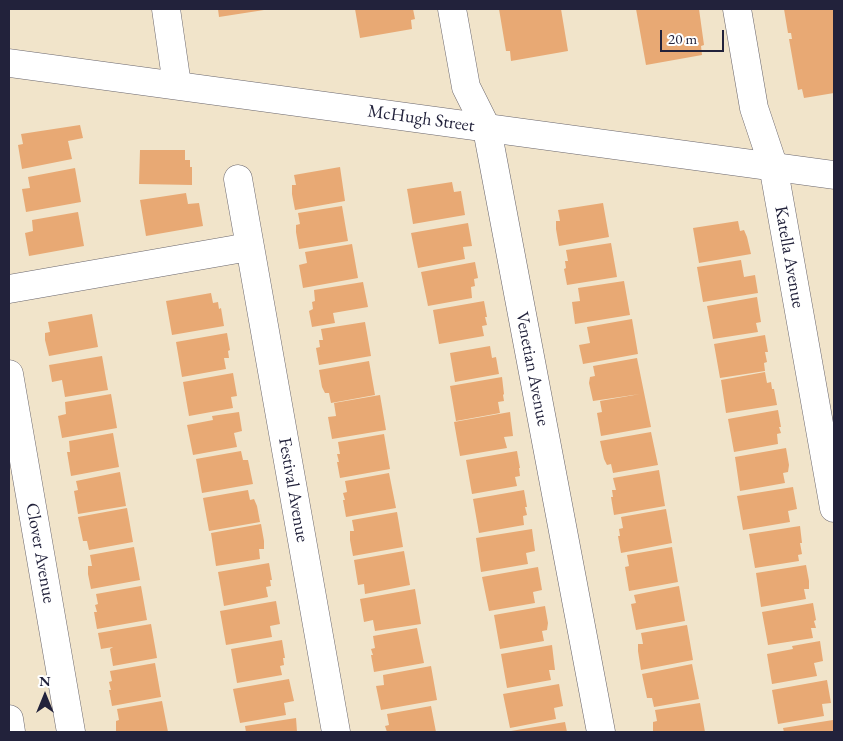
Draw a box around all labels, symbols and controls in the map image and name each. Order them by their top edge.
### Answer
scale bar [663,20,727,52]
text: 20 m [668,29,697,48]
street label: McHugh Street [366,101,476,137]
street label: Katella Avenue [769,204,809,310]
street label: Venetian Avenue [510,310,554,428]
street label: Festival Avenue [273,436,313,544]
street label: Clover Avenue [21,501,59,605]
north arrow [20,671,70,721]
text: N [39,672,51,690]

